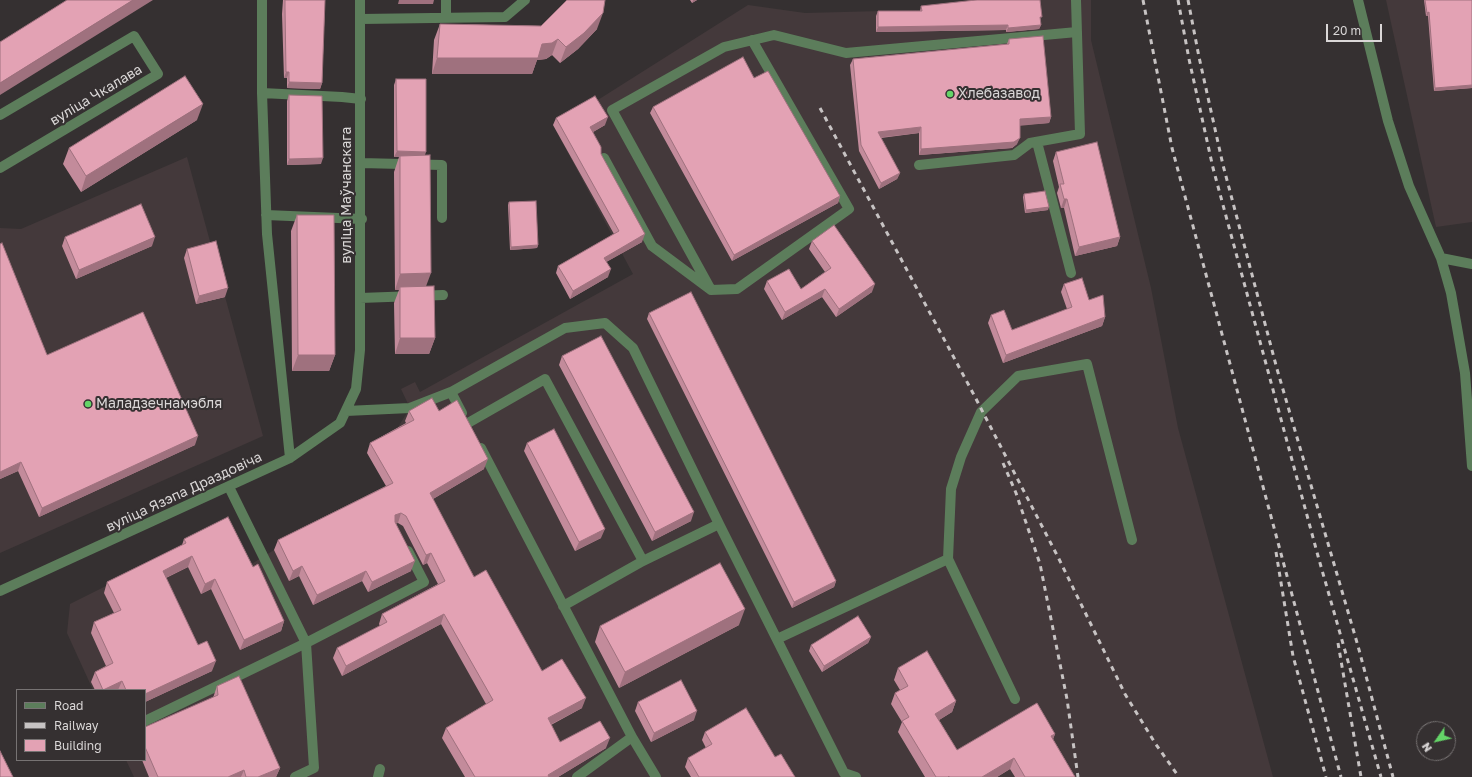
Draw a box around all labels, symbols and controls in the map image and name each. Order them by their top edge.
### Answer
scale bar [1328,16,1384,42]
text: 20 m [1333,23,1361,38]
street label: вуліца Чкалава [47,61,145,129]
place label: Хлебазавод [958,86,1040,102]
marker: Хлебазавод [945,89,955,99]
street label: вуліца Маўчанскага [339,127,355,263]
place label: Маладзечнамэбля [96,396,222,412]
marker: Маладзечнамэбля [83,399,93,409]
street label: вуліца Язэпа Драздовіча [103,448,265,536]
legend [16,689,146,761]
text: Road [54,698,83,713]
text: Railway [54,718,99,733]
north arrow [1416,721,1456,761]
text: Building [54,738,102,753]
text: N [1419,740,1434,755]

